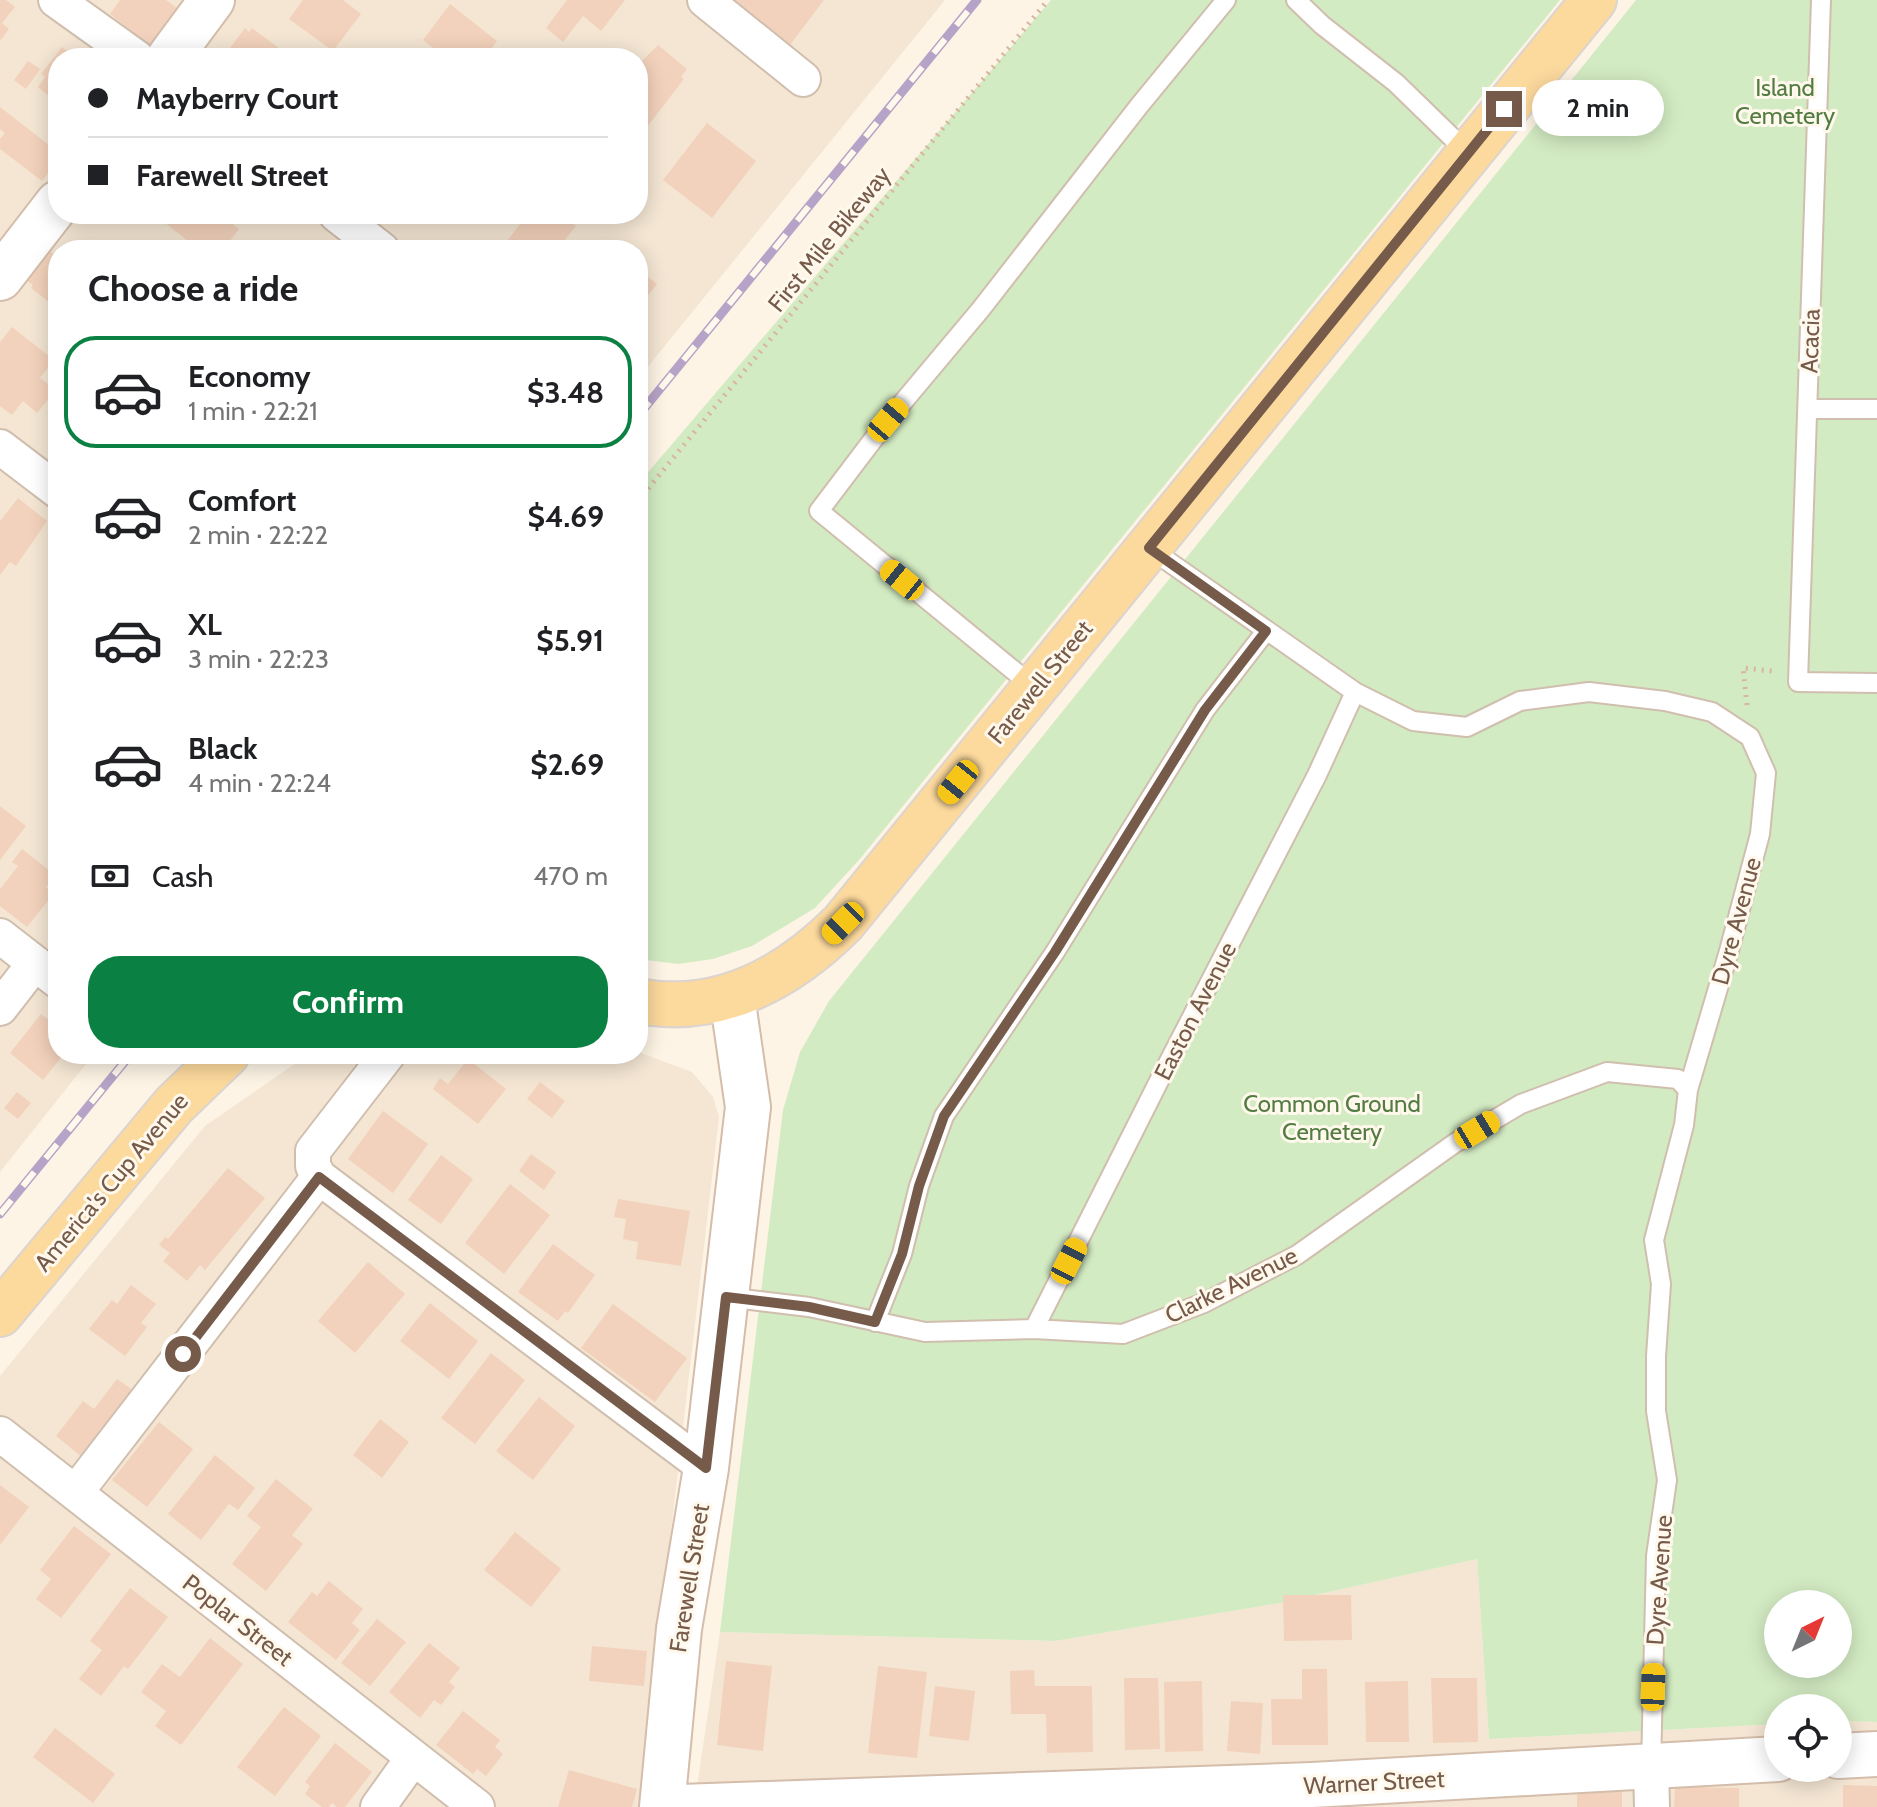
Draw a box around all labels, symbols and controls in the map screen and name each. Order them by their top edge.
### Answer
park label: Island Cemetery [1735,73,1835,130]
text: Mayberry Court [136,80,338,117]
callout: 2 min [1532,81,1664,137]
route end [1486,91,1522,127]
text: 2 min [1567,92,1629,124]
text: Farewell Street [136,157,328,194]
street label: First Mile Bikeway [762,161,896,317]
text: Choose a ride [88,266,298,310]
street label: Acacia [1794,308,1826,374]
icon: car [92,356,164,428]
text: Economy [188,358,311,395]
text: $3.48 [527,374,604,411]
car [863,394,913,446]
text: 1 min · 22:21 [188,395,318,427]
icon: car [92,480,164,552]
text: Comfort [188,482,296,519]
text: $4.69 [528,498,604,535]
text: 2 min · 22:22 [188,519,328,551]
car [876,556,928,604]
icon: car [92,604,164,676]
text: XL [188,606,222,643]
street label: Farewell Street [981,614,1099,750]
text: $5.91 [536,622,604,659]
text: 3 min · 22:23 [188,643,329,675]
icon: car [92,728,164,800]
text: Black [188,730,258,767]
text: $2.69 [530,746,604,783]
car [934,756,982,808]
text: 4 min · 22:24 [188,767,331,799]
icon: cash [88,854,132,898]
street label: Dyre Avenue [1705,854,1767,988]
text: Cash [152,858,214,895]
text: 470 m [533,860,608,892]
car [818,898,868,948]
street label: Easton Avenue [1148,937,1242,1085]
button: Confirm [88,956,608,1048]
street label: America's Cup Avenue [28,1087,194,1277]
park label: Common Ground Cemetery [1243,1089,1421,1146]
car [1450,1107,1504,1153]
car [1047,1234,1091,1288]
street label: Clarke Avenue [1160,1240,1302,1330]
route start [165,1336,201,1372]
street label: Farewell Street [663,1502,715,1654]
street label: Dyre Avenue [1640,1514,1678,1646]
street label: Poplar Street [177,1568,299,1672]
north arrow [1764,1590,1852,1678]
map controls [1764,1590,1852,1782]
car [1640,1663,1666,1711]
button: locate [1764,1694,1852,1782]
street label: Warner Street [1303,1764,1445,1800]

